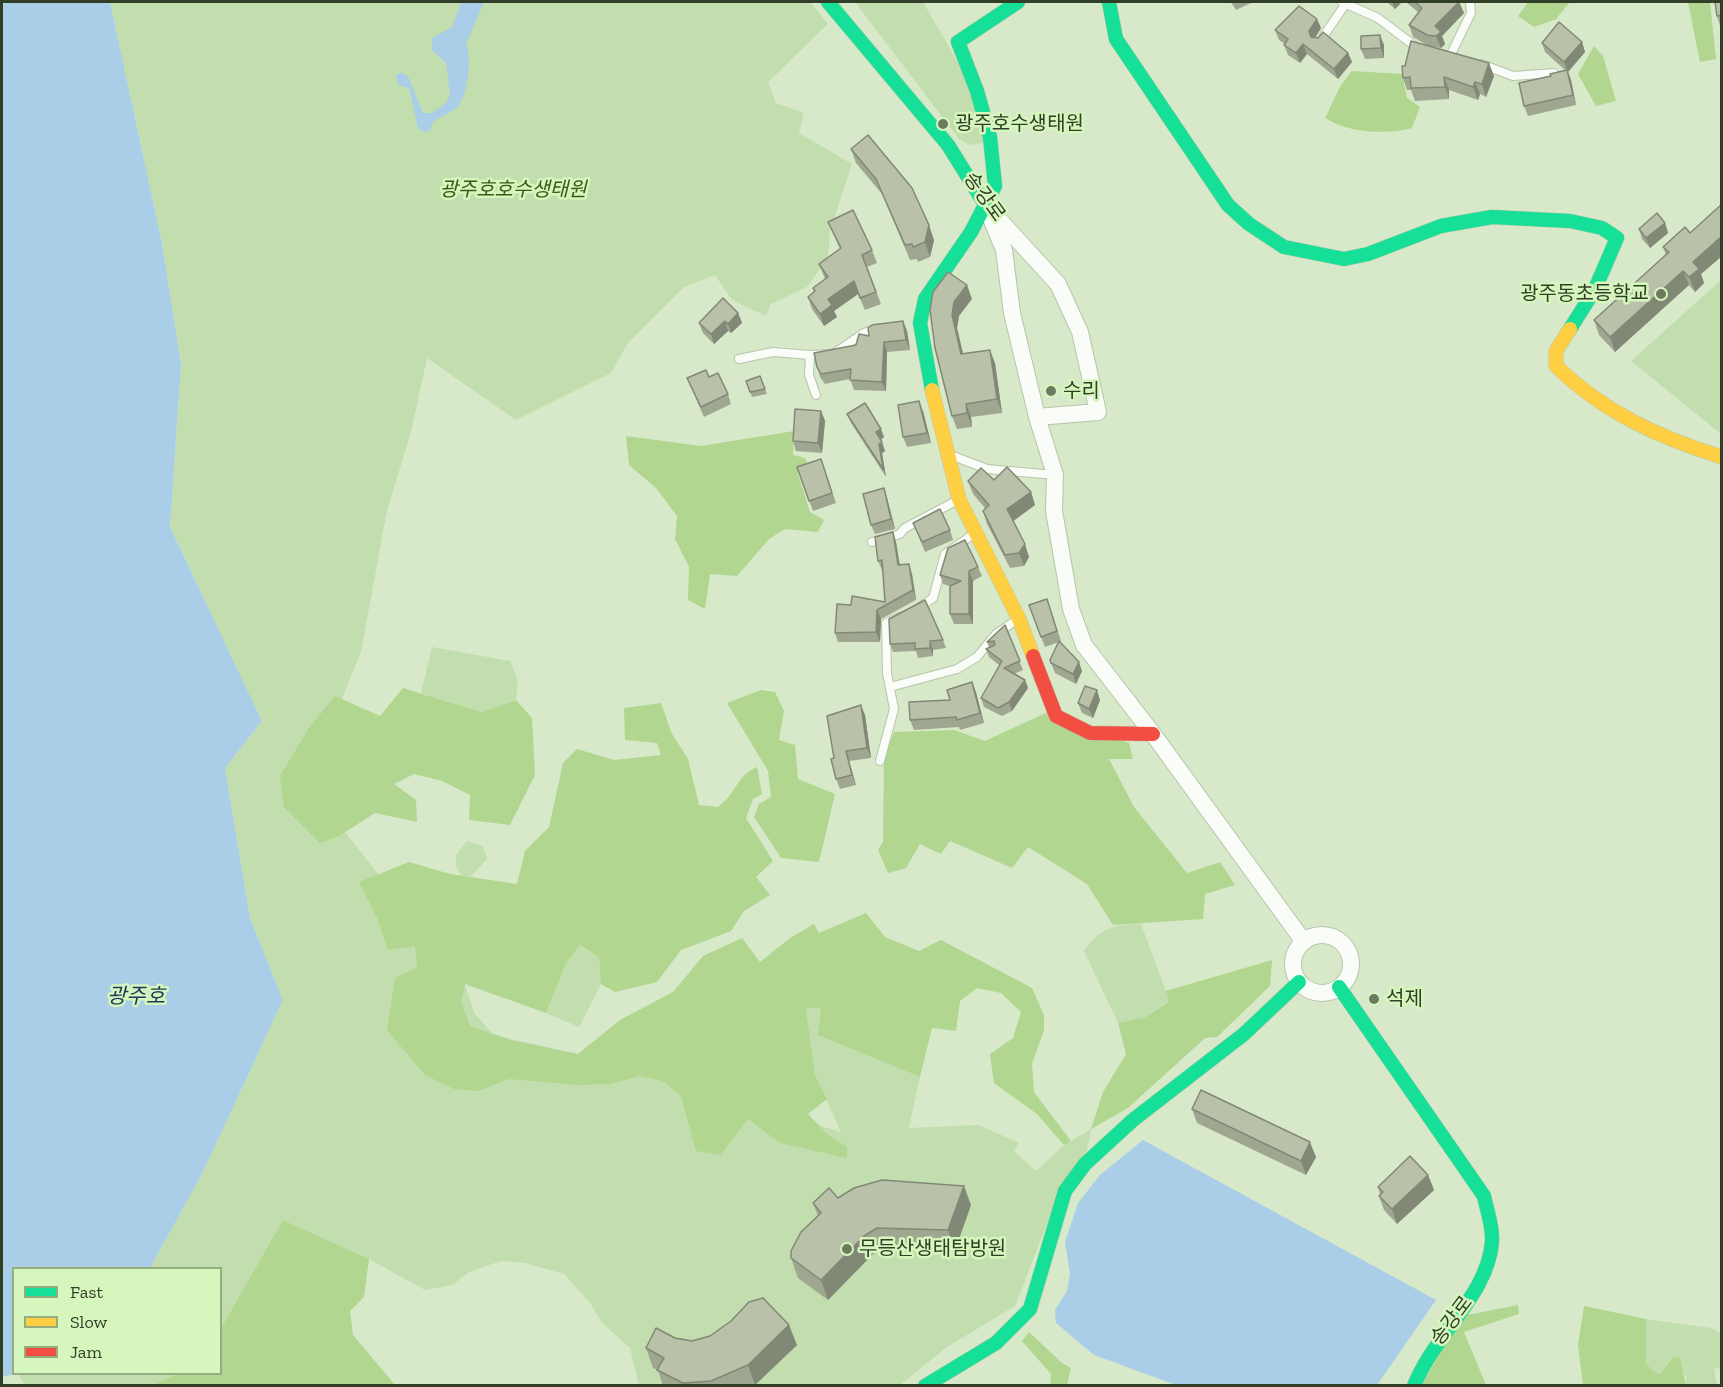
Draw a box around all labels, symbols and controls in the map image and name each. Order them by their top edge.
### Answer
place label: 광주호수생태원 [955,112,1084,136]
marker: 광주호수생태원 [936,117,950,131]
street label: 송강로 [958,168,1010,226]
park label: 광주호호수생태원 [439,178,587,202]
place label: 광주동초등학교 [1520,282,1649,306]
marker: 광주동초등학교 [1654,287,1668,301]
place label: 수리 [1063,379,1100,403]
marker: 수리 [1044,384,1058,398]
water label: 광주호 [107,984,165,1010]
place label: 석제 [1386,987,1423,1011]
marker: 석제 [1367,992,1381,1006]
place label: 무등산생태탐방원 [859,1237,1006,1261]
marker: 무등산생태탐방원 [840,1242,854,1256]
legend [12,1267,222,1375]
text: Fast [70,1281,103,1303]
street label: 송강로 [1426,1292,1478,1350]
text: Slow [70,1311,107,1333]
text: Jam [70,1341,102,1363]

